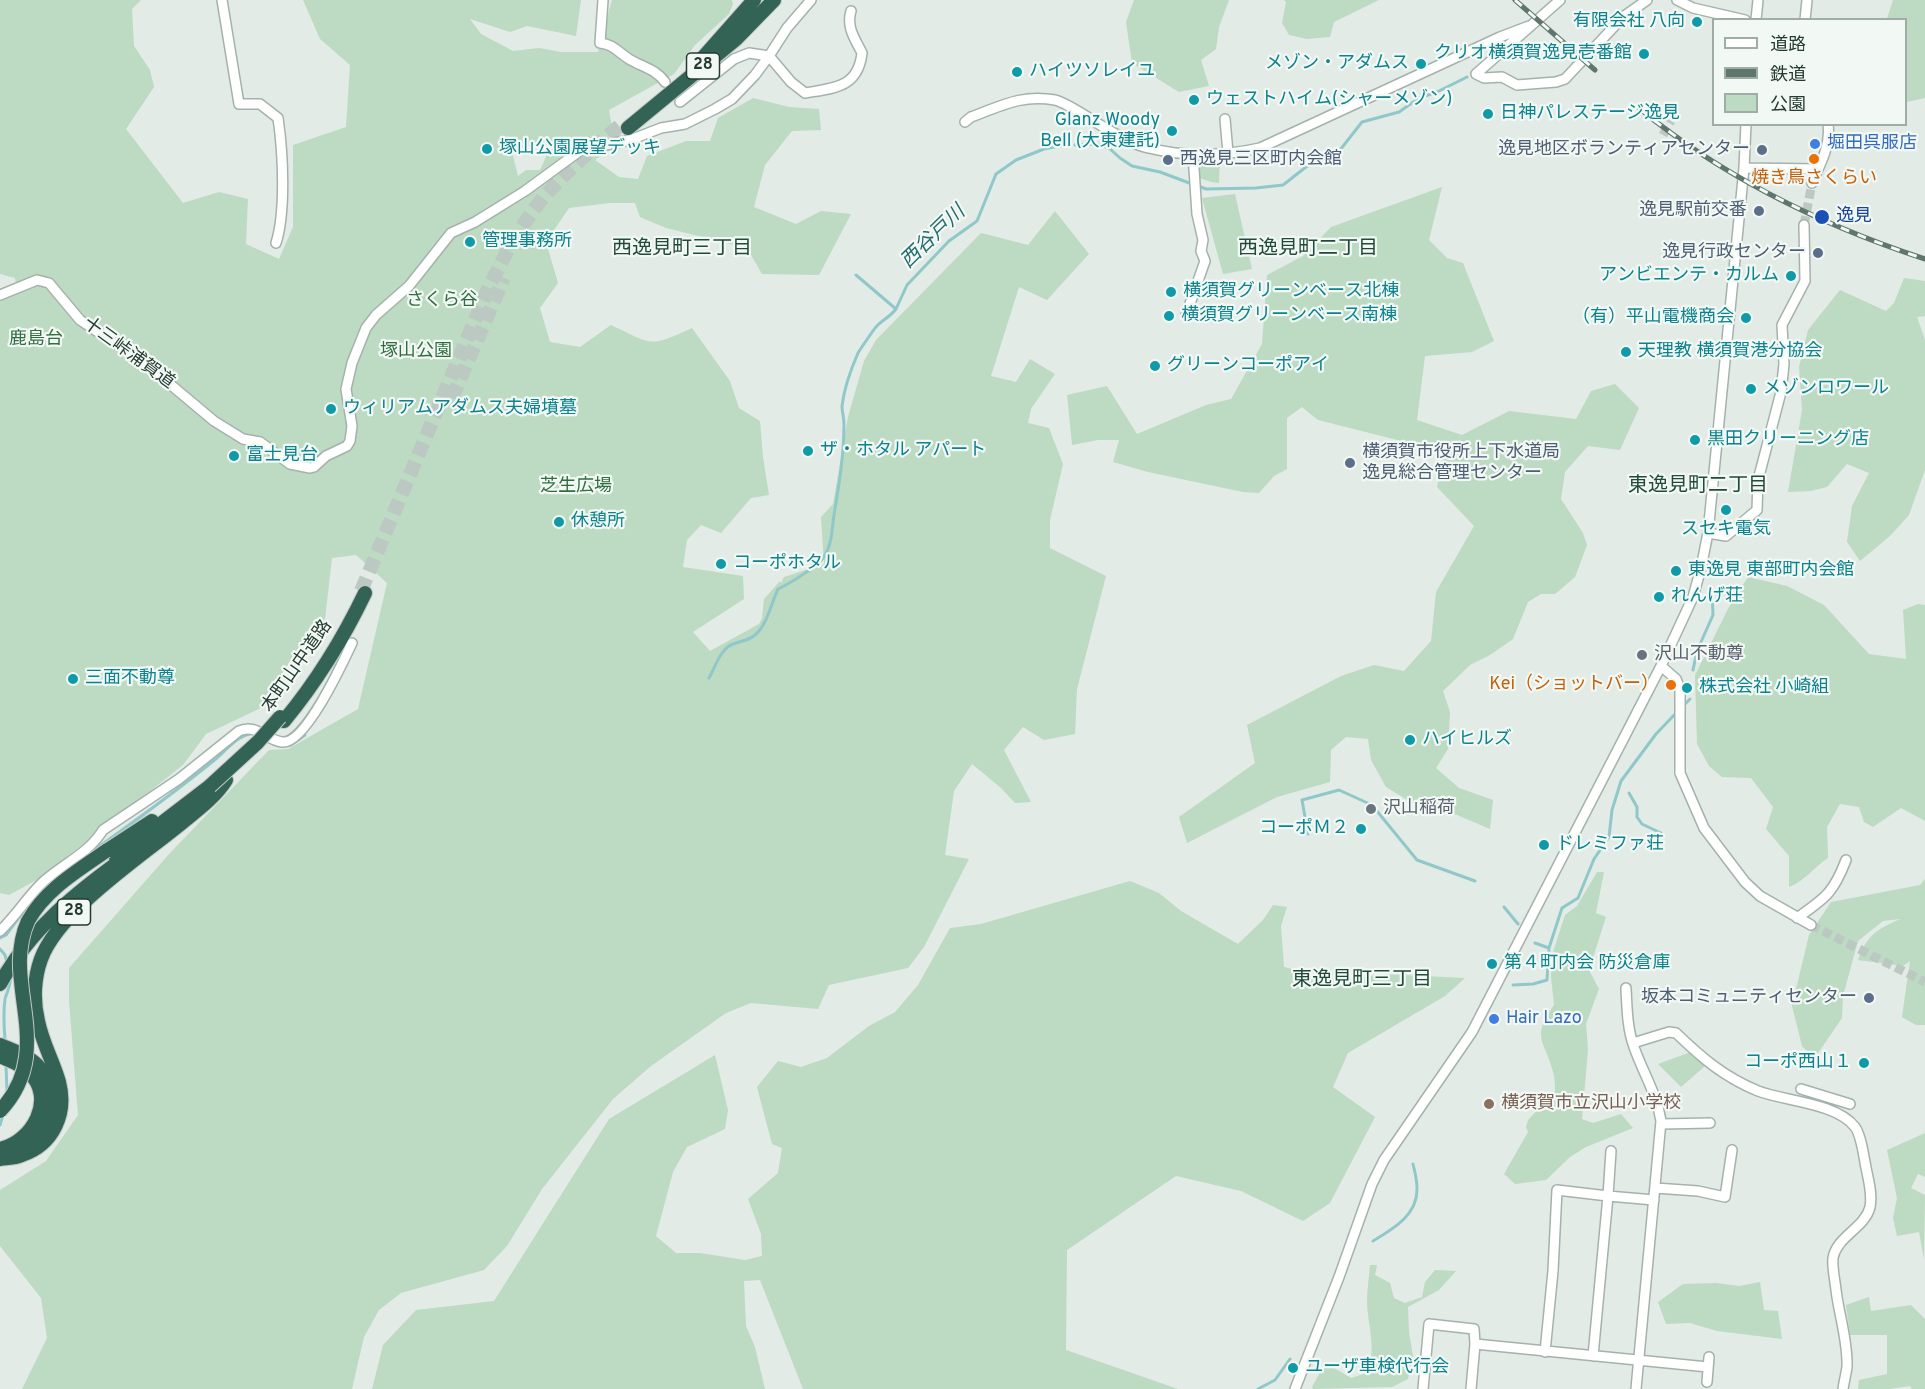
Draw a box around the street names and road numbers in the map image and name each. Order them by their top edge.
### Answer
road number: 28 [686,53,720,79]
street label: 十三峠浦賀道 [78,314,178,394]
street label: 本町山中道路 [258,617,338,717]
road number: 28 [58,899,90,925]

